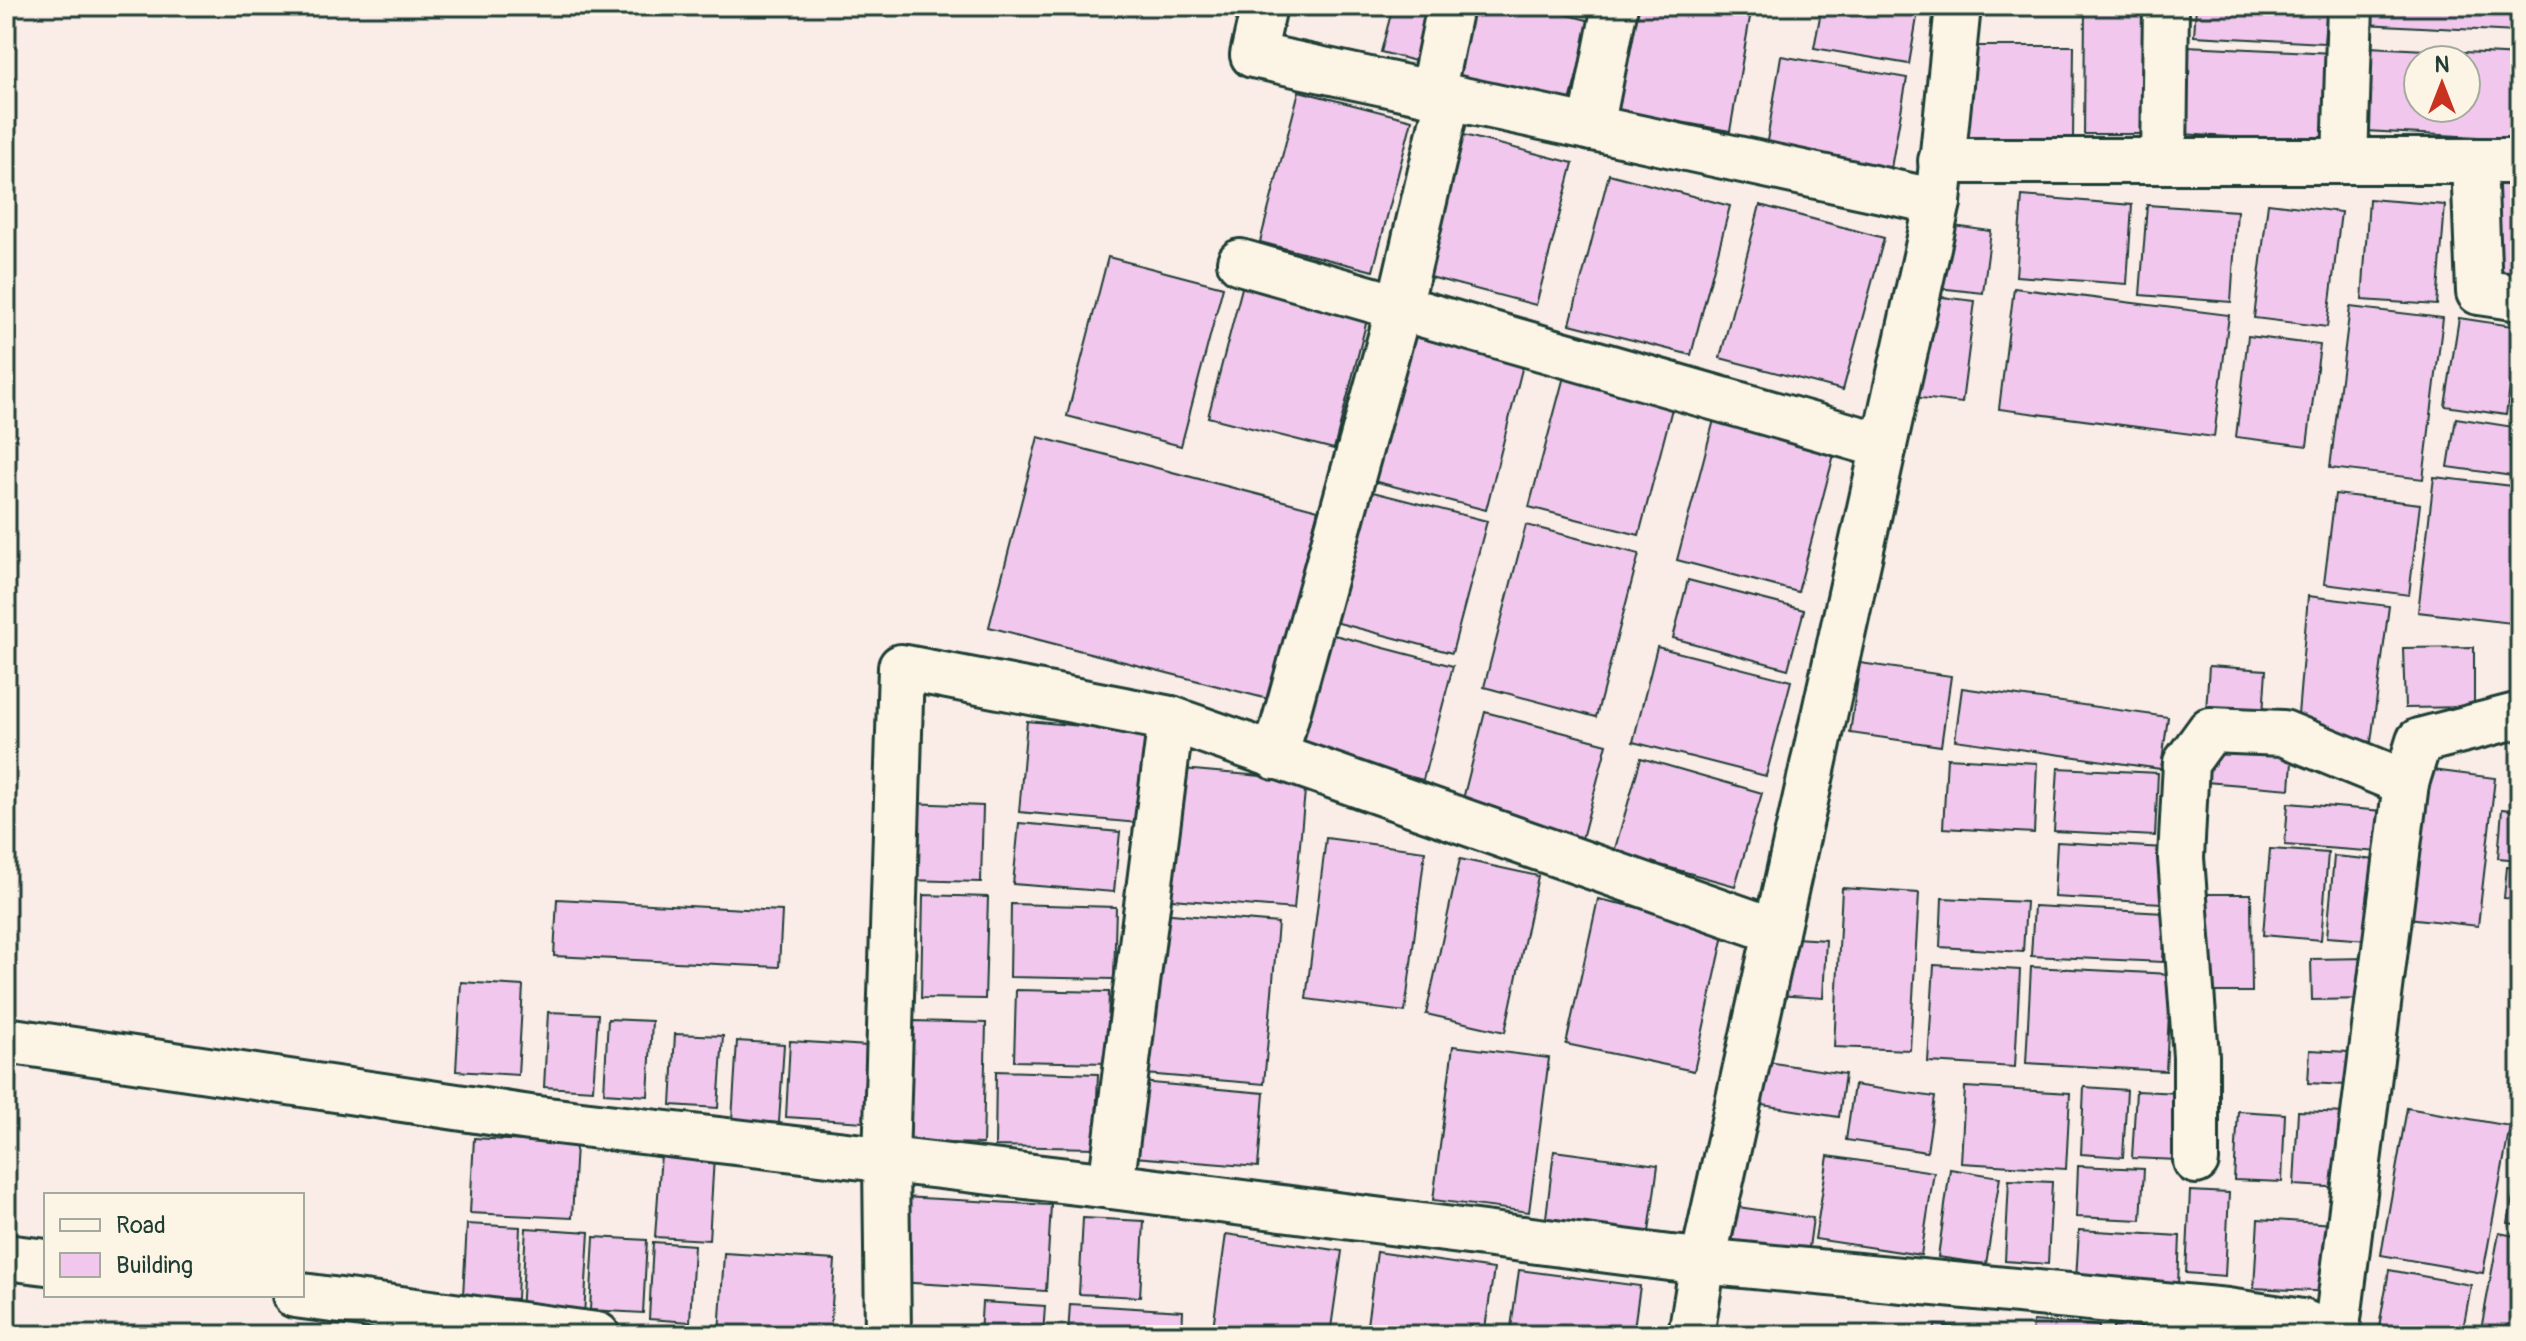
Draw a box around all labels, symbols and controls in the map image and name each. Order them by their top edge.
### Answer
north arrow [2402,44,2482,124]
text: N [2435,51,2450,79]
legend [44,1193,304,1297]
text: Road [116,1211,166,1240]
text: Building [116,1251,193,1280]

